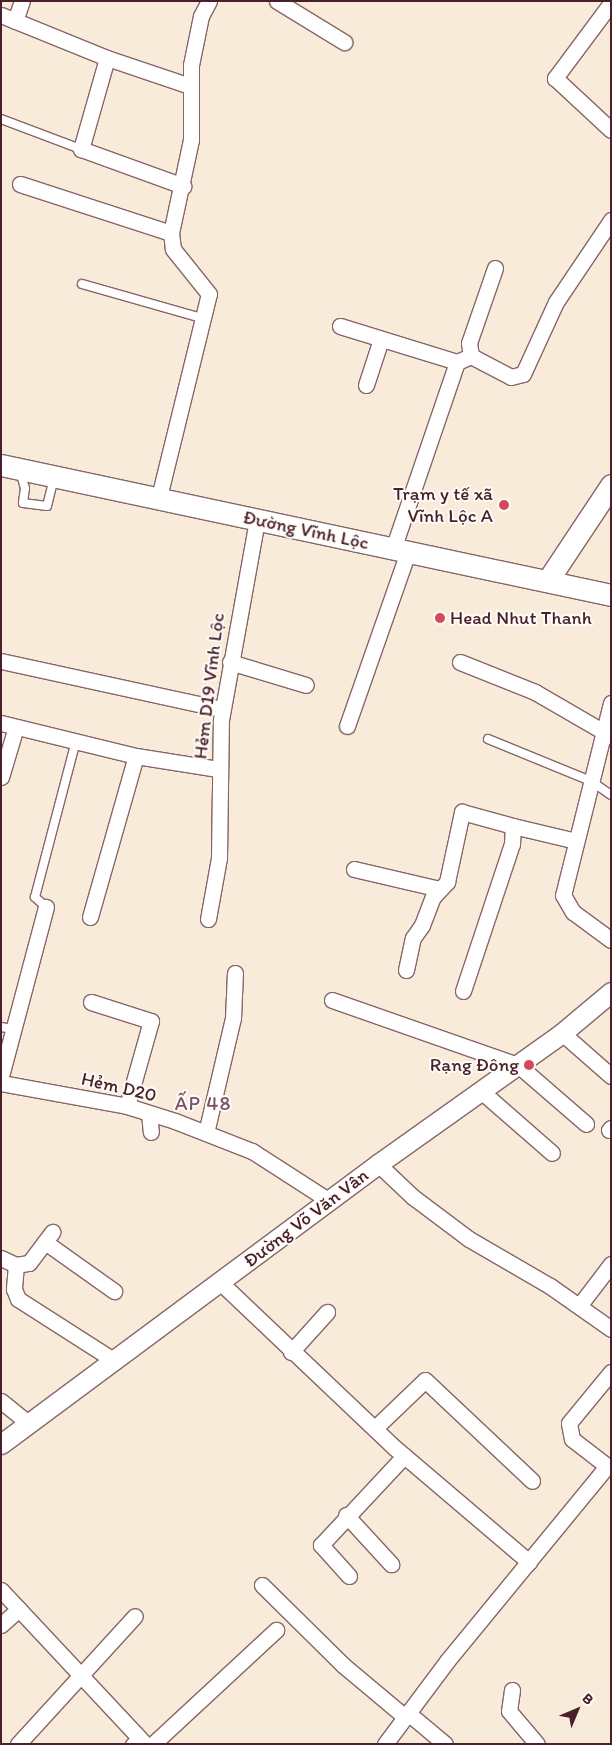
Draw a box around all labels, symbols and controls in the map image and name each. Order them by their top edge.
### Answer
place label: Trạm y tế xã Vĩnh Lộc A [393,483,493,527]
marker: Trạm y tế xã Vĩnh Lộc A [497,498,511,512]
street label: Đường Vĩnh Lộc [241,506,371,554]
place label: Head Nhut Thanh [450,607,592,629]
street label: Hẻm D19 Vĩnh Lộc [189,612,229,760]
marker: Head Nhut Thanh [434,612,446,624]
place label: Rạng Đông [430,1054,519,1076]
marker: Rạng Đông [523,1059,535,1071]
street label: Hẻm D20 [79,1067,159,1107]
district label: ẤP 48 [174,1091,232,1115]
street label: Đường Võ Văn Vân [240,1164,372,1272]
north arrow [552,1685,602,1735]
text: B [579,1690,597,1708]

